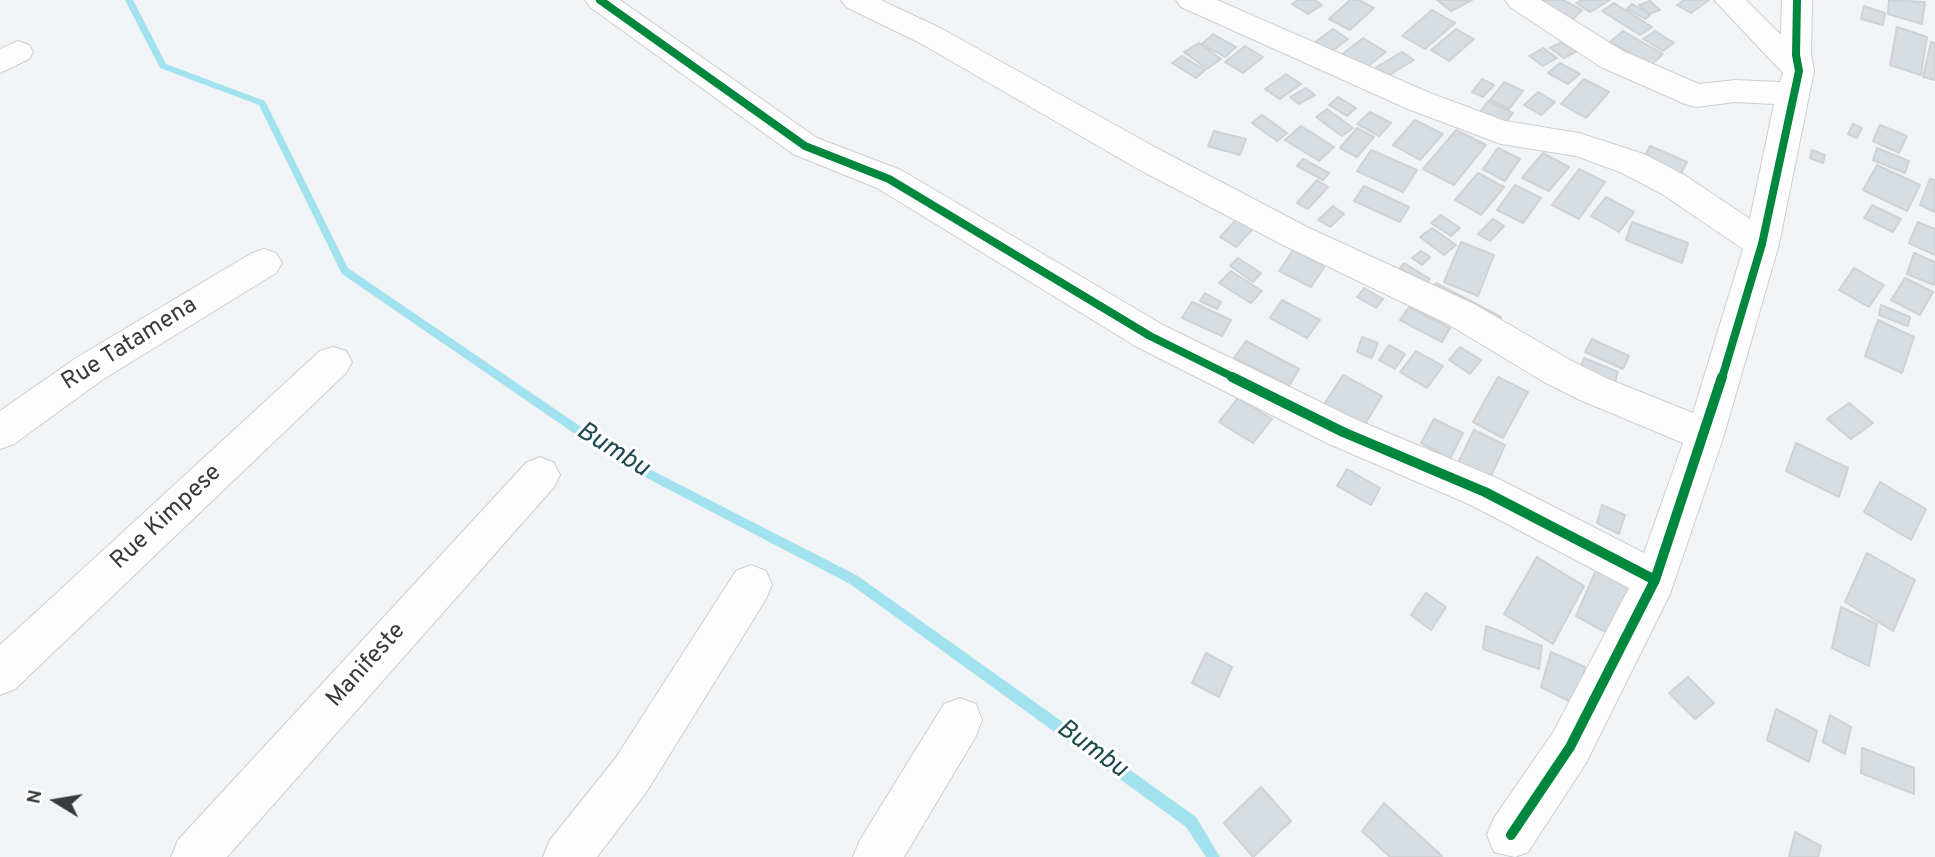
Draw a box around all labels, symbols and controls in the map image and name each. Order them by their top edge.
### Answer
street label: Rue Tatamena [57,292,203,398]
water label: Bumbu [570,417,654,485]
street label: Rue Kimpese [106,460,228,576]
street label: Manifeste [322,618,412,714]
water label: Bumbu [1049,714,1133,786]
north arrow [21,766,91,836]
text: N [22,788,48,806]

